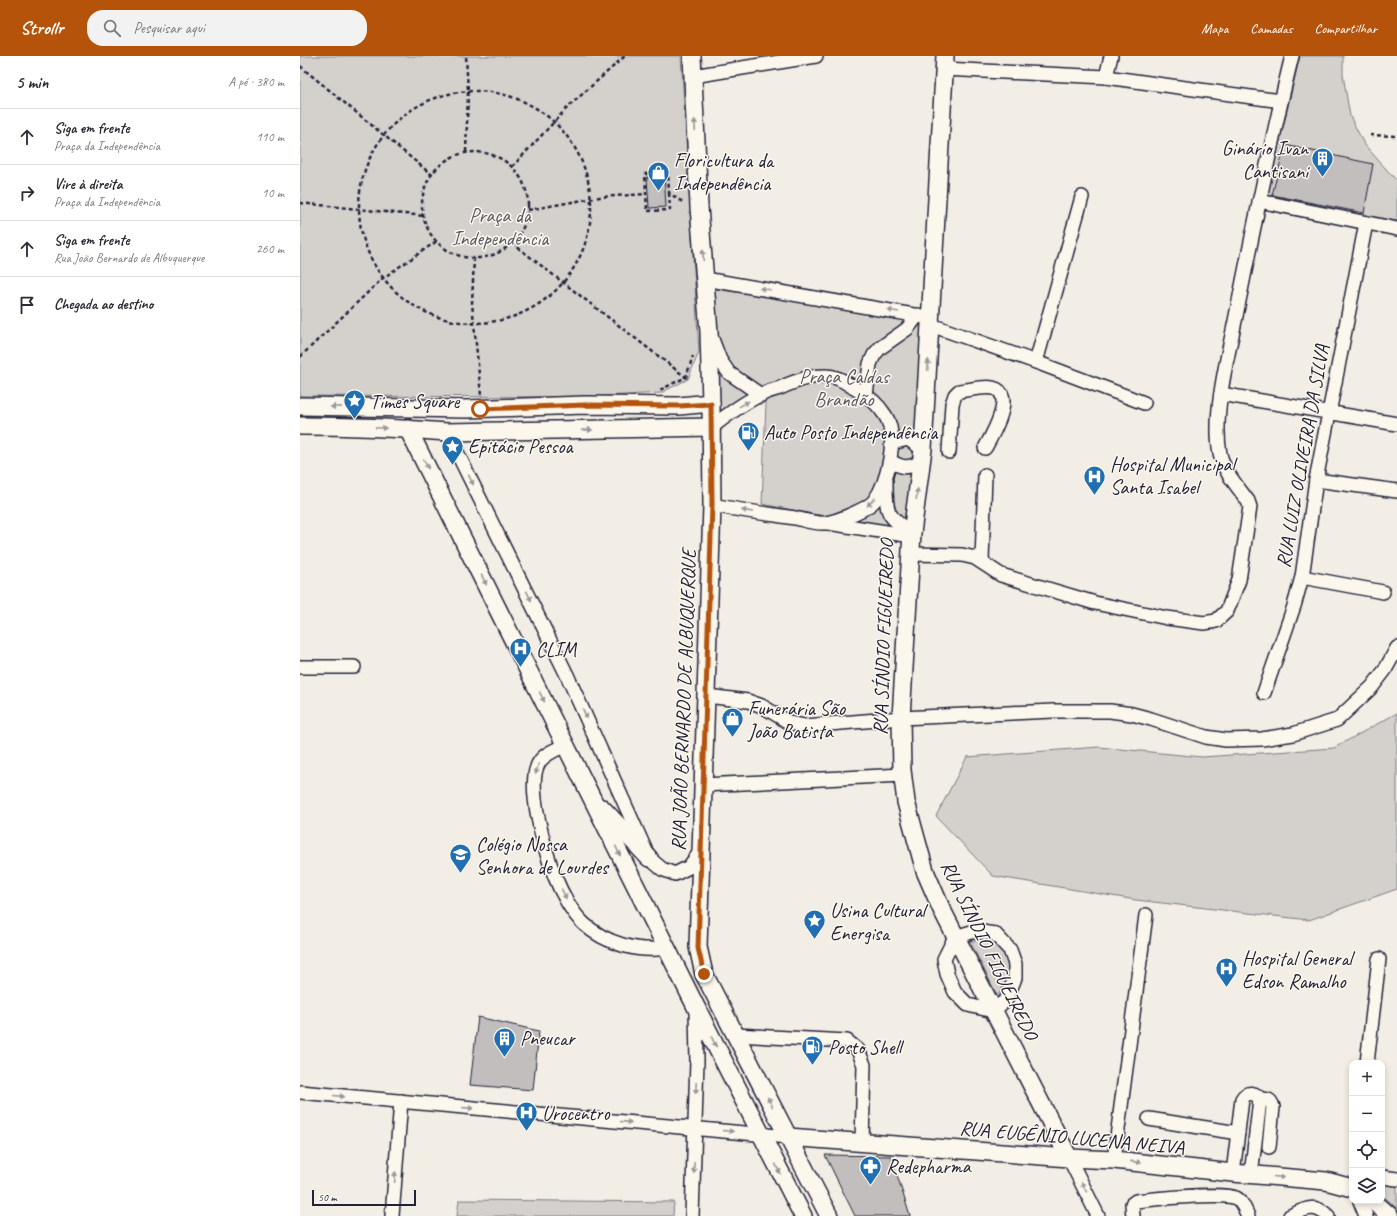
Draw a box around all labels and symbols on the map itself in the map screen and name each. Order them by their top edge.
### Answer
one-way arrow [692,119,699,131]
place label: Ginário Ivan Cantisani [1222,136,1310,184]
building icon: Ginário Ivan Cantisani [1310,146,1336,179]
place label: Floricultura da Independência [674,148,775,196]
shop icon: Floricultura da Independência [645,159,671,192]
park label: Praça da Independência [452,203,550,251]
one-way arrow [699,249,706,261]
one-way arrow [758,286,771,292]
one-way arrow [887,308,899,314]
street label: RUA LUIZ OLIVEIRA DA SILVA [1271,342,1335,570]
one-way arrow [925,359,932,371]
park label: Praça Caldas Brandão [799,364,891,412]
place icon: Times Square [342,388,368,421]
place label: Times Square [370,389,461,414]
route start [471,400,489,418]
one-way arrow [738,401,750,408]
one-way arrow [329,404,342,410]
fuel station icon: Auto Posto Independência [735,419,761,452]
place label: Auto Posto Independência [764,420,939,445]
one-way arrow [375,425,388,431]
one-way arrow [581,426,593,433]
place icon: Epitácio Pessoa [440,433,466,466]
place label: Epitácio Pessoa [468,434,574,459]
place label: Hospital Municipal Santa Isabel [1110,452,1238,500]
one-way arrow [422,458,429,470]
hospital icon: Hospital Municipal Santa Isabel [1081,463,1107,496]
one-way arrow [468,474,474,486]
one-way arrow [914,488,920,500]
one-way arrow [867,497,876,508]
one-way arrow [741,508,753,514]
street label: RUA SÍNDIO FIGUEIREDO [868,536,899,735]
street label: RUA JOÃO BERNARDO DE ALBUQUERQUE [666,546,701,851]
one-way arrow [480,575,487,586]
one-way arrow [525,591,532,602]
hospital icon: CLIM [508,636,534,669]
place label: CLIM [536,637,578,662]
one-way arrow [538,691,545,702]
place label: Funerária São João Batista [747,696,846,744]
shop icon: Funerária São João Batista [720,706,746,739]
one-way arrow [582,708,588,719]
one-way arrow [534,763,540,775]
place label: Colégio Nossa Senhora de Lourdes [476,832,610,880]
school or university icon: Colégio Nossa Senhora de Lourdes [447,842,473,875]
one-way arrow [615,845,621,857]
street label: RUA SÍNDIO FIGUEIREDO [935,857,1045,1046]
one-way arrow [560,888,567,900]
place label: Usina Cultural Energisa [830,898,929,946]
place icon: Usina Cultural Energisa [802,908,828,941]
place label: Hospital General Edson Ramalho [1242,946,1356,994]
hospital icon: Hospital General Edson Ramalho [1213,956,1239,989]
route end [695,965,713,983]
building icon: Pneucar [492,1025,518,1058]
place label: Pneucar [520,1026,576,1051]
fuel station icon: Posto Shell [800,1034,826,1067]
place label: Posto Shell [828,1035,905,1060]
one-way arrow [711,1036,717,1048]
one-way arrow [693,1082,699,1095]
one-way arrow [333,1092,345,1099]
one-way arrow [767,1096,773,1108]
hospital icon: Urocentro [514,1100,540,1133]
place label: Urocentro [542,1101,610,1126]
one-way arrow [462,1104,474,1111]
street label: RUA EUGÊNIO LUCENA NEIVA [959,1115,1186,1160]
one-way arrow [620,1119,632,1126]
one-way arrow [722,1128,734,1135]
pharmacy icon: Redepharma [857,1153,883,1186]
place label: Redepharma [886,1154,972,1179]
one-way arrow [1130,1159,1142,1165]
one-way arrow [691,1162,697,1175]
one-way arrow [775,1163,782,1174]
one-way arrow [391,1171,398,1183]
one-way arrow [1273,1174,1285,1181]
one-way arrow [1081,1181,1087,1193]
scale bar [312,1188,416,1207]

